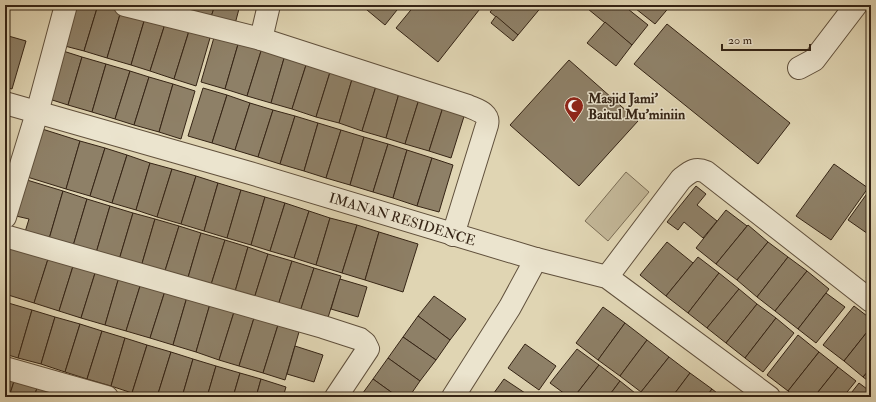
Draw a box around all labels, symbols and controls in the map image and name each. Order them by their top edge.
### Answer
scale bar [722,26,810,52]
text: 20 m [728,33,753,48]
place label: Masjid Jami' Baitul Mu'miniin [587,90,686,123]
mosque icon: Masjid Jami' Baitul Mu'miniin [563,95,585,123]
street label: IMANAN RESIDENCE [327,189,478,249]

